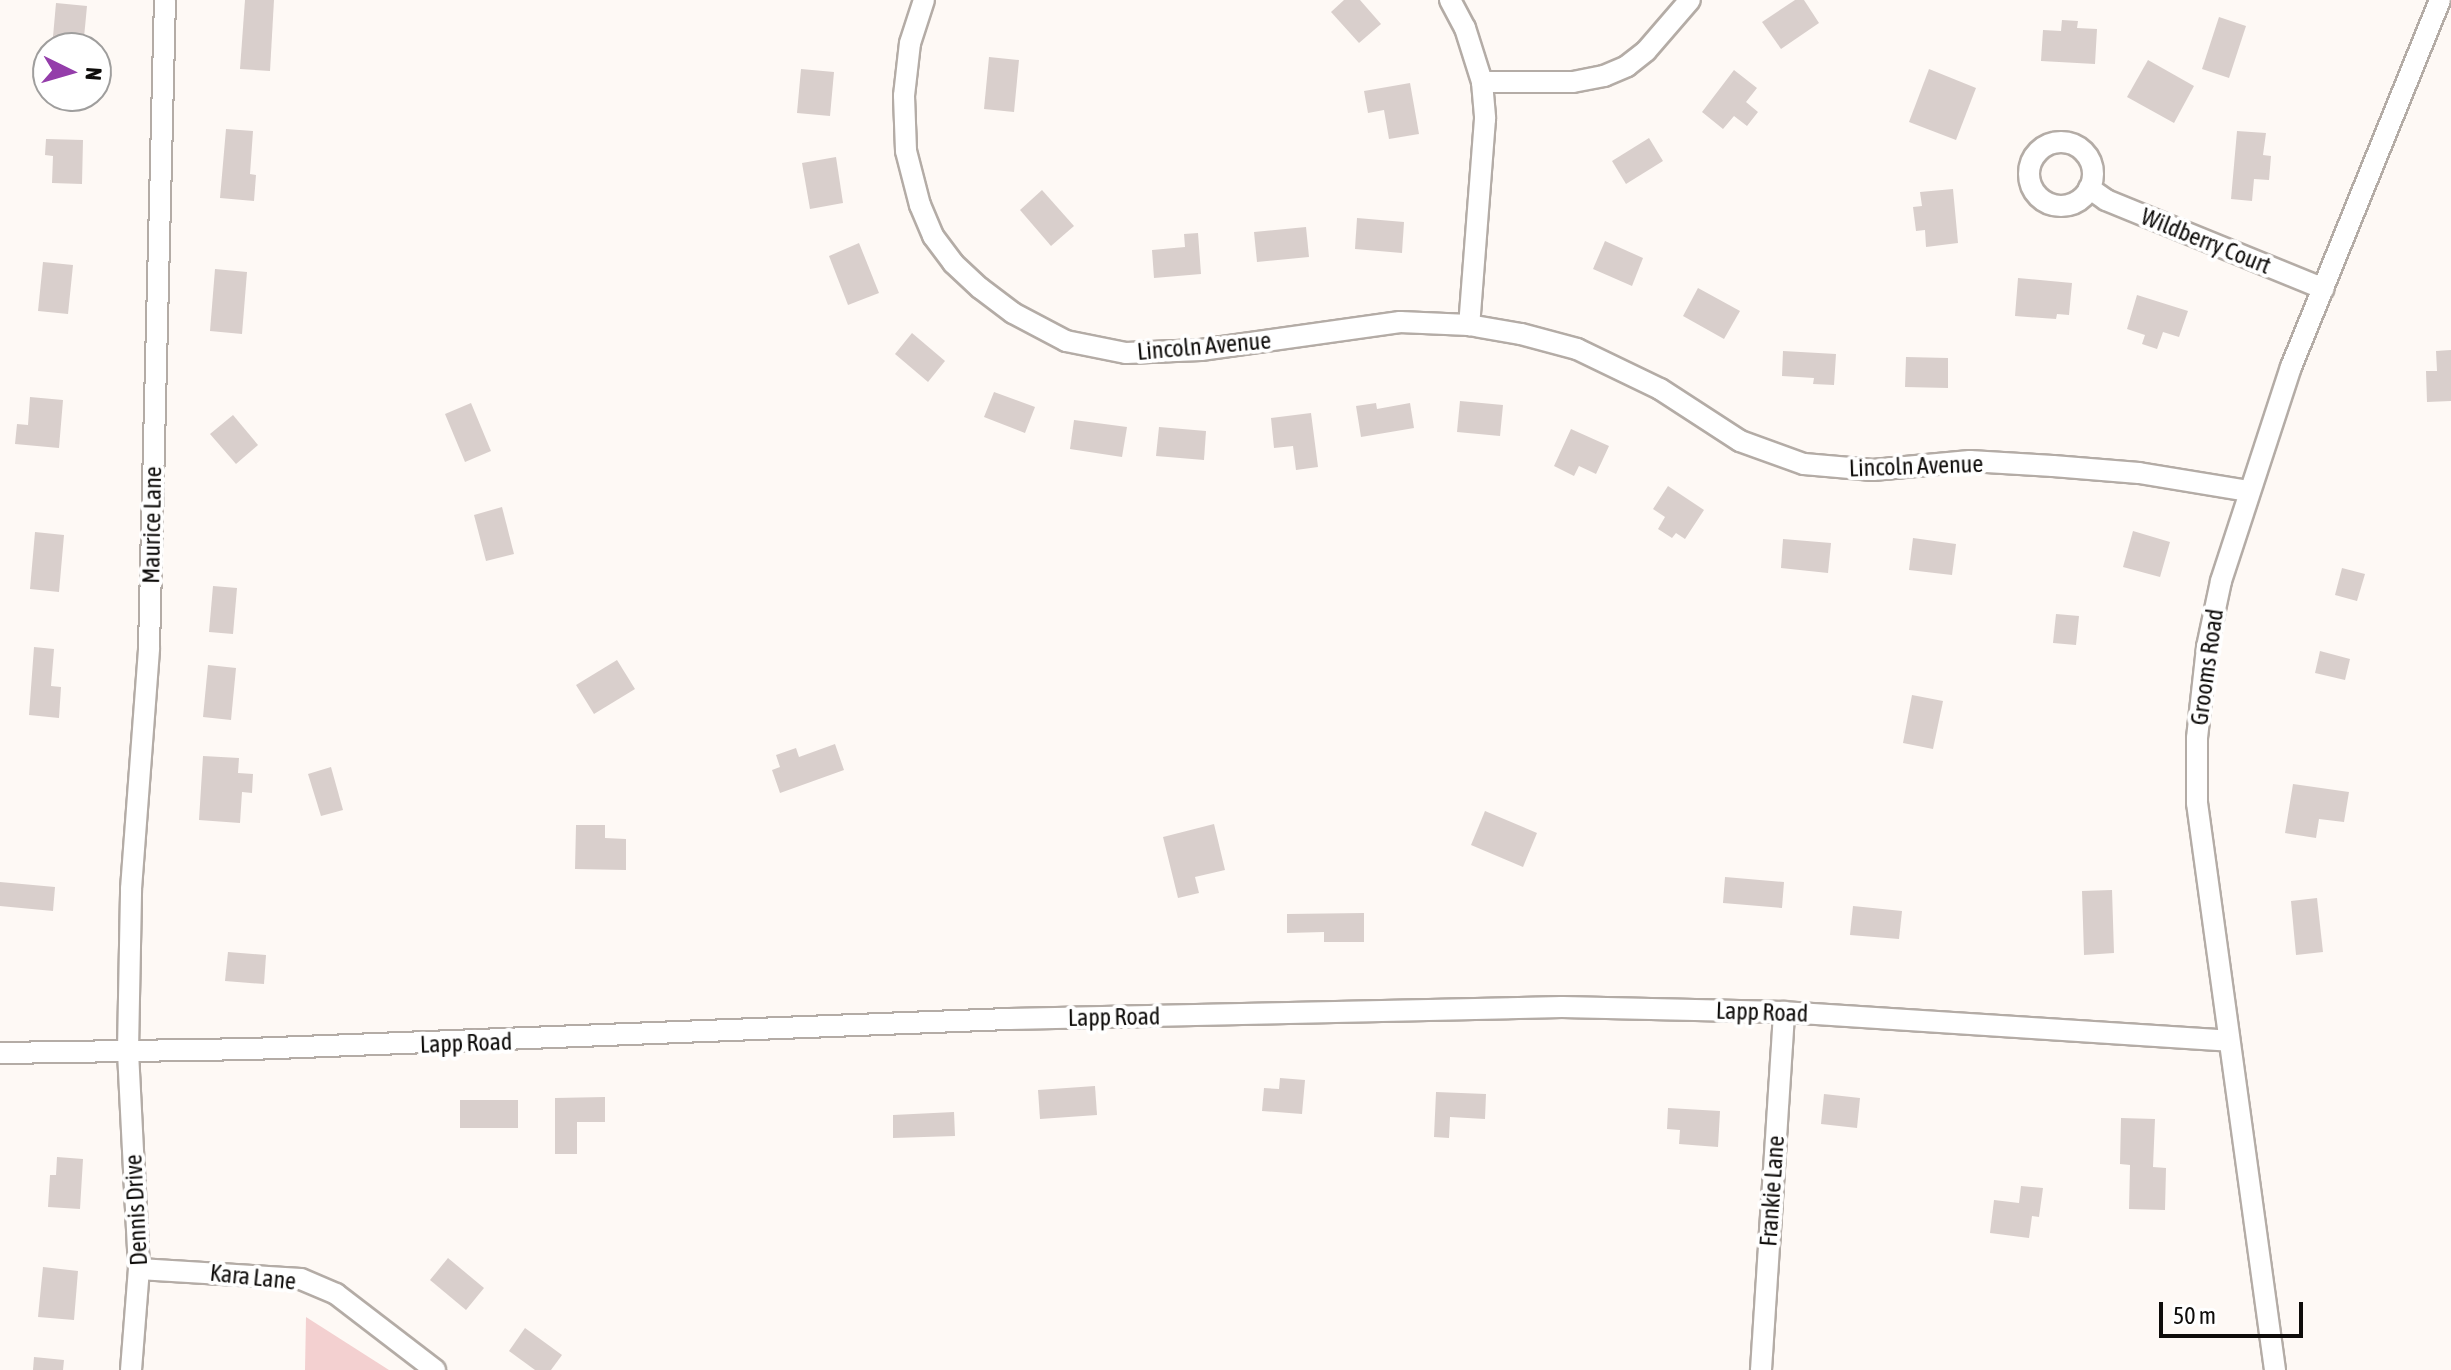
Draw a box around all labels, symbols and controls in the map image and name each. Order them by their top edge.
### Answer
north arrow [32,32,112,112]
text: N [80,66,107,82]
street label: Wildberry Court [2137,202,2275,280]
street label: Lincoln Avenue [1136,326,1272,366]
street label: Lincoln Avenue [1848,449,1984,483]
street label: Maurice Lane [137,466,167,584]
street label: Grooms Road [2185,607,2229,727]
street label: Lapp Road [1715,996,1809,1028]
street label: Lapp Road [1068,1002,1160,1032]
street label: Lapp Road [419,1027,513,1059]
street label: Frankie Lane [1754,1135,1790,1247]
street label: Dennis Drive [119,1154,153,1266]
street label: Kara Lane [208,1258,298,1296]
scale bar [2163,1286,2307,1336]
text: 50 m [2173,1302,2216,1329]

